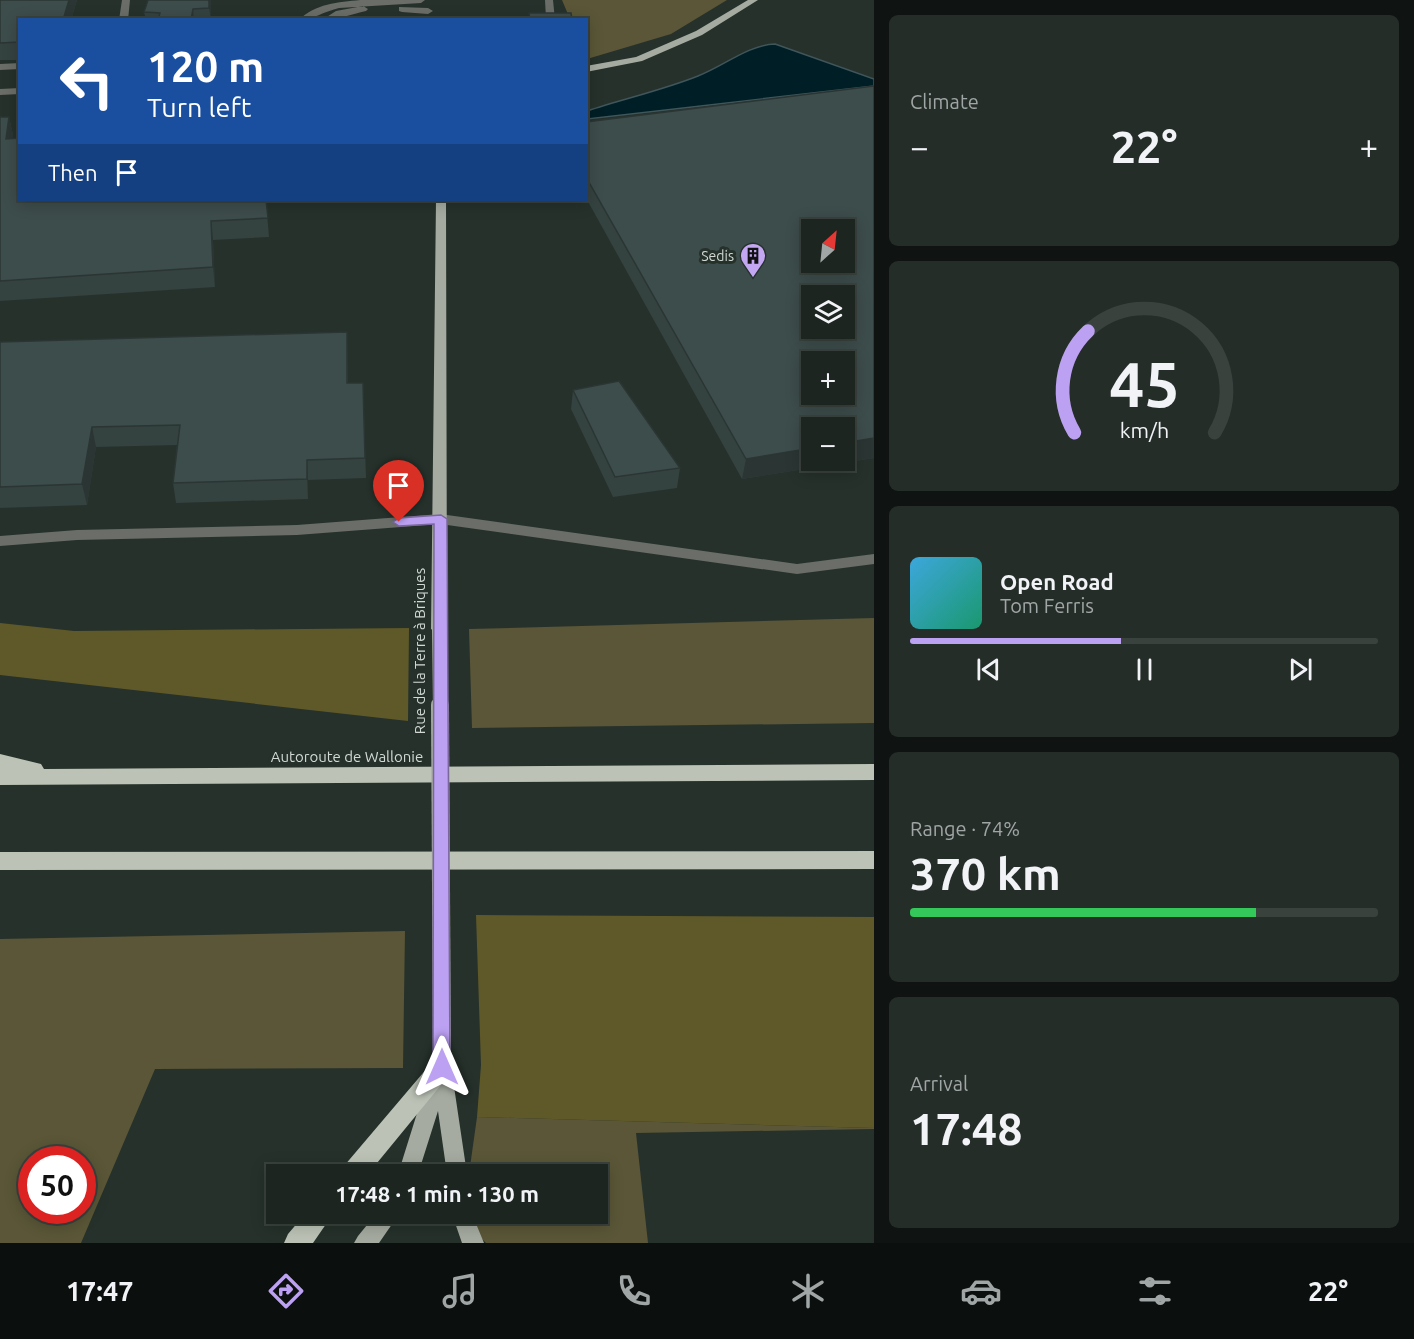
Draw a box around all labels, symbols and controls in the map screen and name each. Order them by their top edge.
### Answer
icon: left [48,42,126,120]
text: 120 m [147,43,264,90]
text: Climate [910,90,979,113]
text: Turn left [147,92,251,122]
text: 22° [1111,121,1177,172]
text: − [910,128,929,165]
text: + [1359,128,1378,165]
icon: arrive [110,156,143,189]
text: Then [48,160,98,185]
north arrow [801,219,855,273]
map controls [801,219,855,471]
building icon: Sedis [738,241,768,279]
place label: Sedis [701,248,734,264]
button: layers [801,285,855,339]
text: 45 [1109,349,1179,419]
button: + [801,351,855,405]
button: − [801,417,855,471]
text: km/h [1119,418,1169,442]
pin [373,460,424,522]
icon: arrive [382,469,415,502]
street label: Rue de la Terre à Briques [411,568,428,734]
text: Open Road [1000,569,1114,594]
text: Tom Ferris [1000,594,1094,617]
icon: previous [972,653,1005,686]
icon: pause [1128,653,1161,686]
icon: next [1284,653,1317,686]
street label: Autoroute de Wallonie [271,748,423,765]
text: Range · 74% [910,817,1020,840]
text: 370 km [910,848,1061,899]
position arrow [410,1035,474,1099]
text: Arrival [910,1072,968,1095]
text: 17:48 [910,1103,1023,1154]
speed limit sign: 50 [18,1146,96,1224]
text: 17:48 · 1 min · 130 m [335,1181,539,1206]
icon: directions [265,1270,307,1312]
icon: music [439,1270,481,1312]
icon: phone [613,1270,655,1312]
icon: climate [787,1270,829,1312]
icon: car [960,1270,1002,1312]
icon: filters [1134,1270,1176,1312]
text: 17:47 [66,1276,133,1306]
text: 22° [1308,1276,1348,1306]

